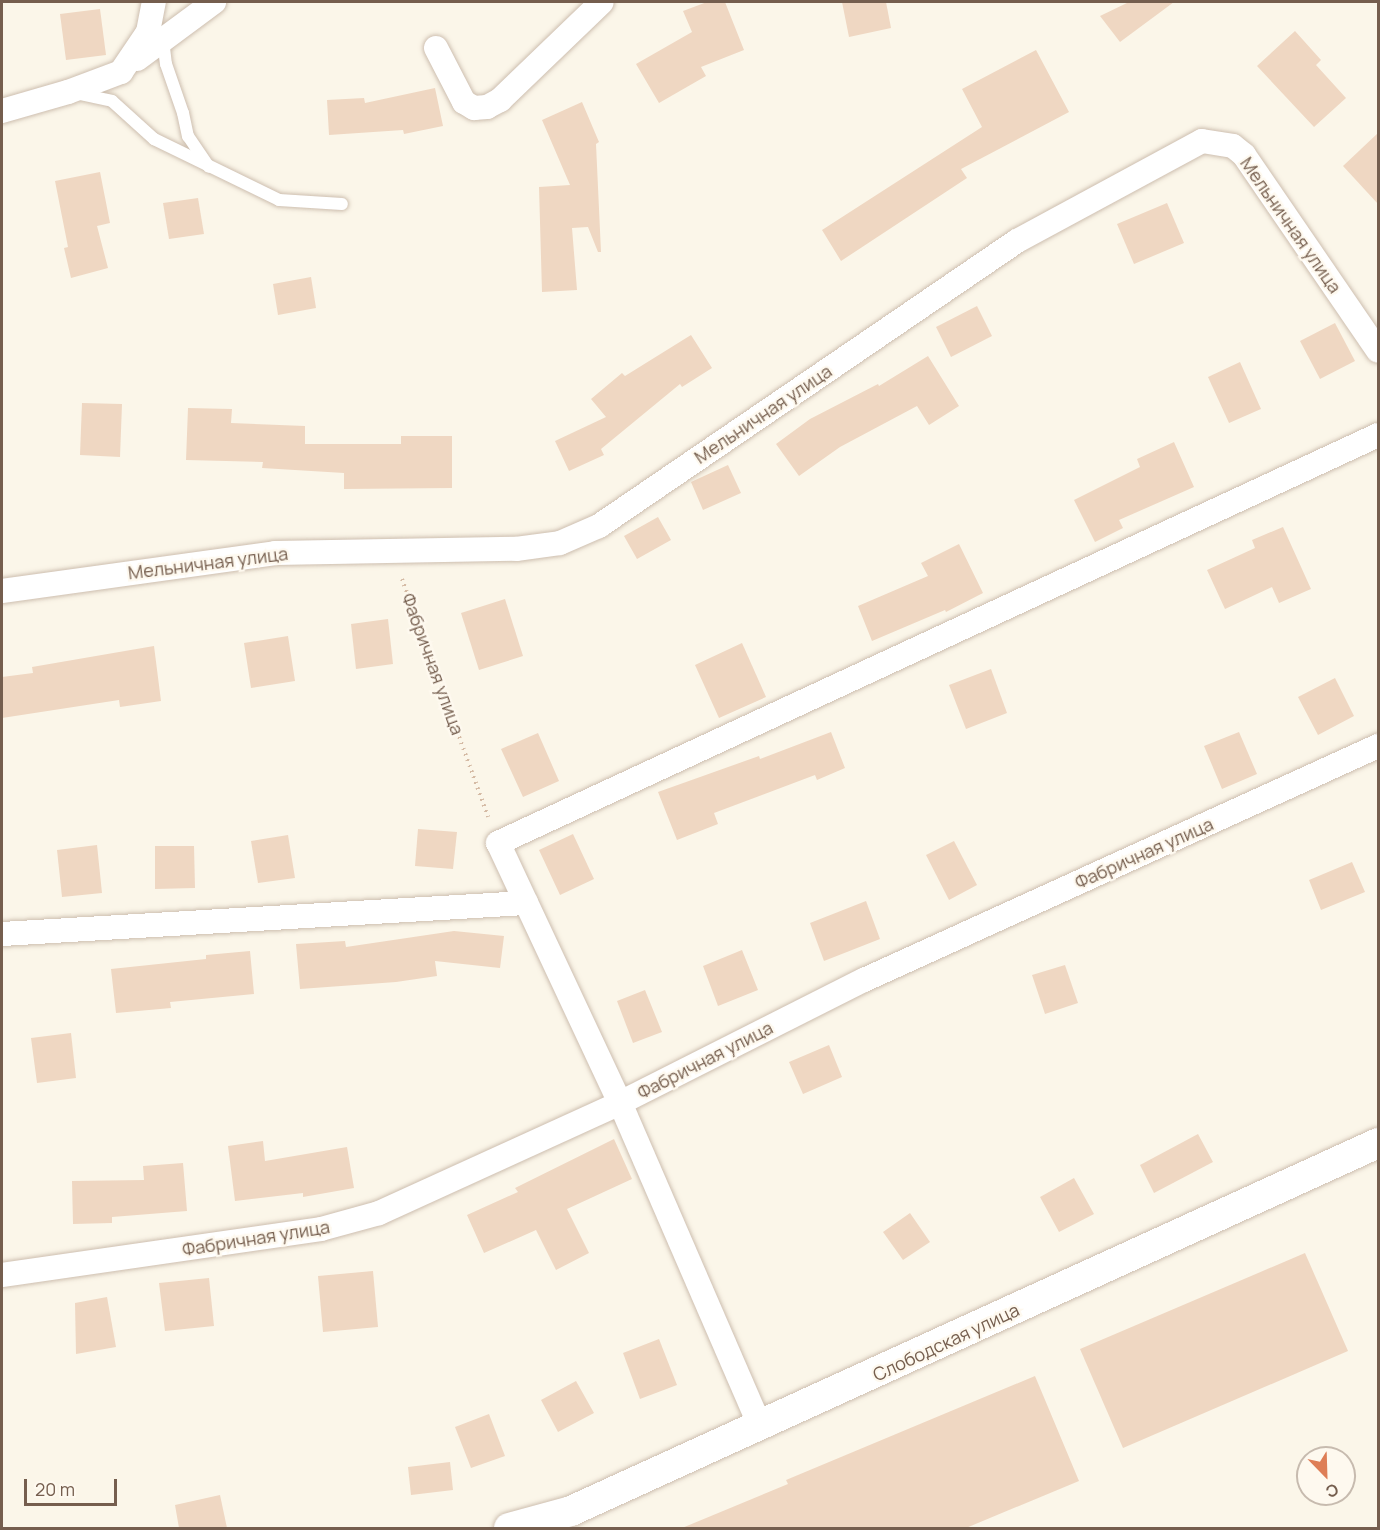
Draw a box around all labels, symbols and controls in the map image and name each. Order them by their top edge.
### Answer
street label: Мельничная улица [1236,153,1346,297]
street label: Мельничная улица [690,360,836,468]
street label: Мельничная улица [127,542,289,584]
street label: Фабричная улица [397,590,469,738]
street label: Фабричная улица [1072,813,1216,893]
street label: Фабричная улица [634,1017,776,1103]
street label: Фабричная улица [181,1216,331,1260]
street label: Слободская улица [869,1299,1023,1385]
north arrow [1296,1446,1356,1506]
scale bar [27,1467,120,1505]
text: 20 m [35,1477,75,1501]
text: С [1323,1478,1342,1503]

